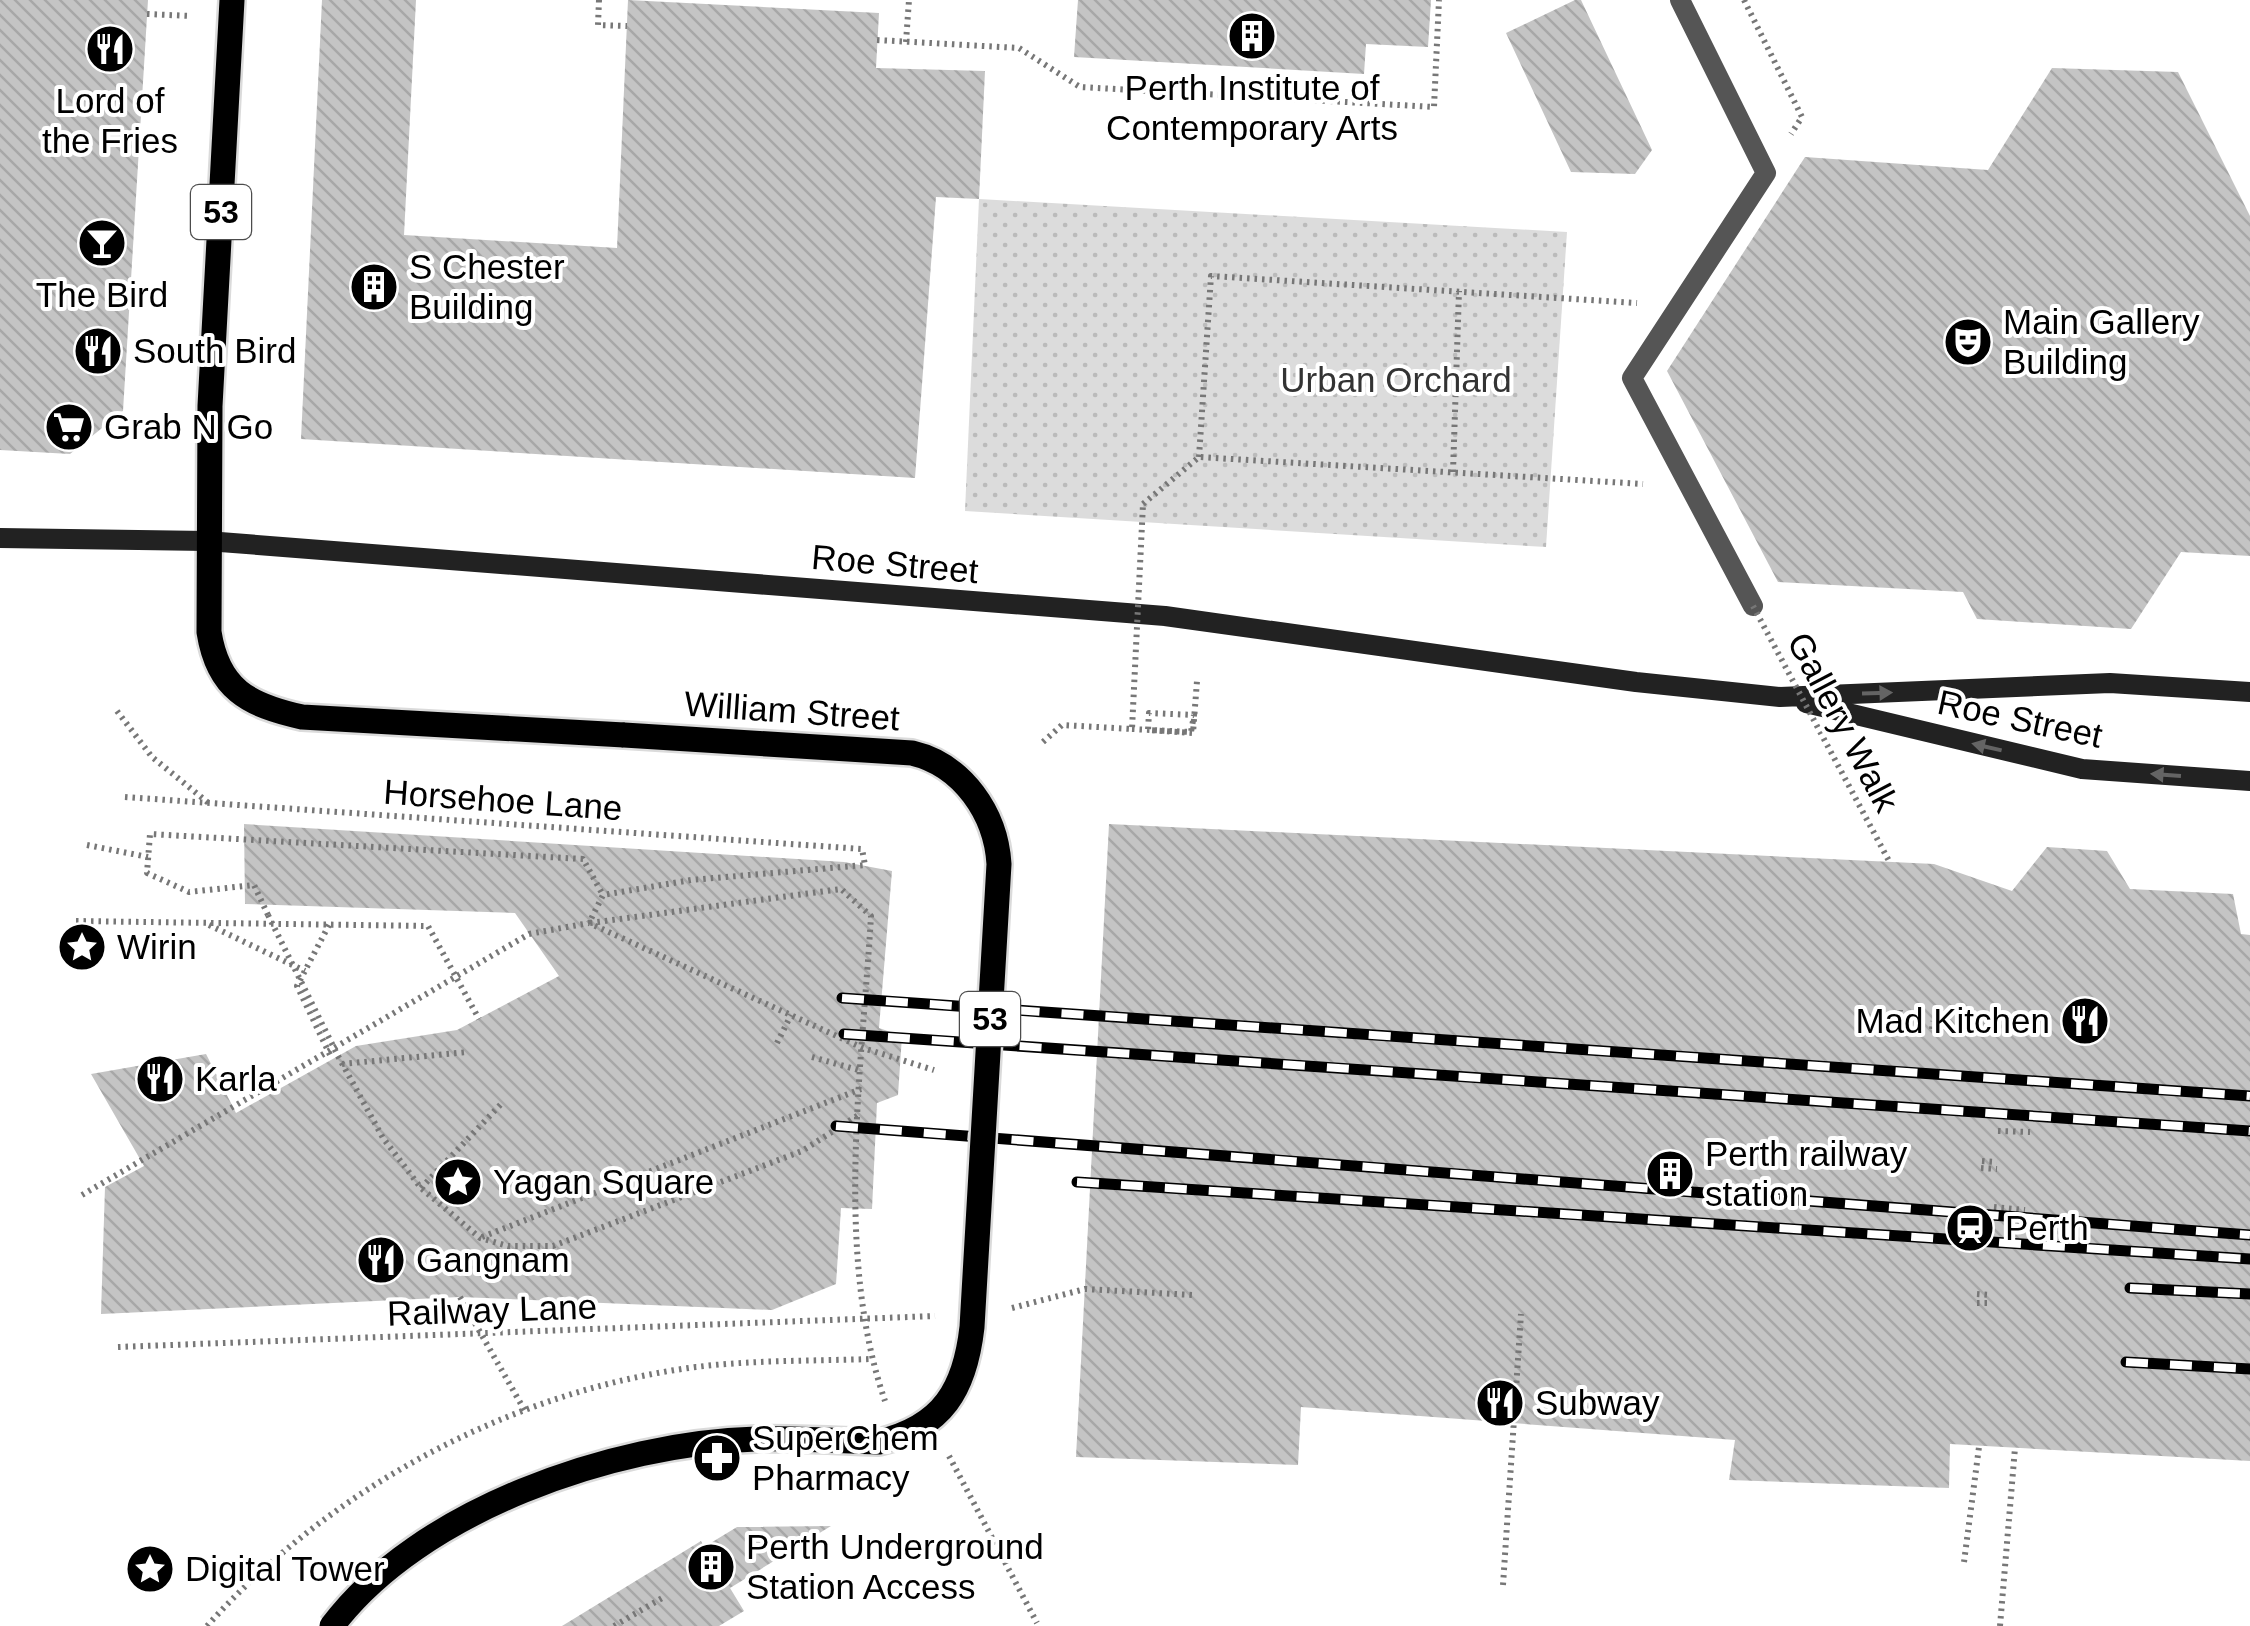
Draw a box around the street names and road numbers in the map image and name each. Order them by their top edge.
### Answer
road number: 53 [191,185,251,239]
street label: Roe Street [810,537,980,590]
street label: Gallery Walk [1780,626,1907,818]
street label: Roe Street [1934,682,2106,755]
street label: William Street [683,684,901,738]
street label: Horsehoe Lane [382,772,624,827]
road number: 53 [960,992,1020,1046]
street label: Railway Lane [386,1286,598,1333]

